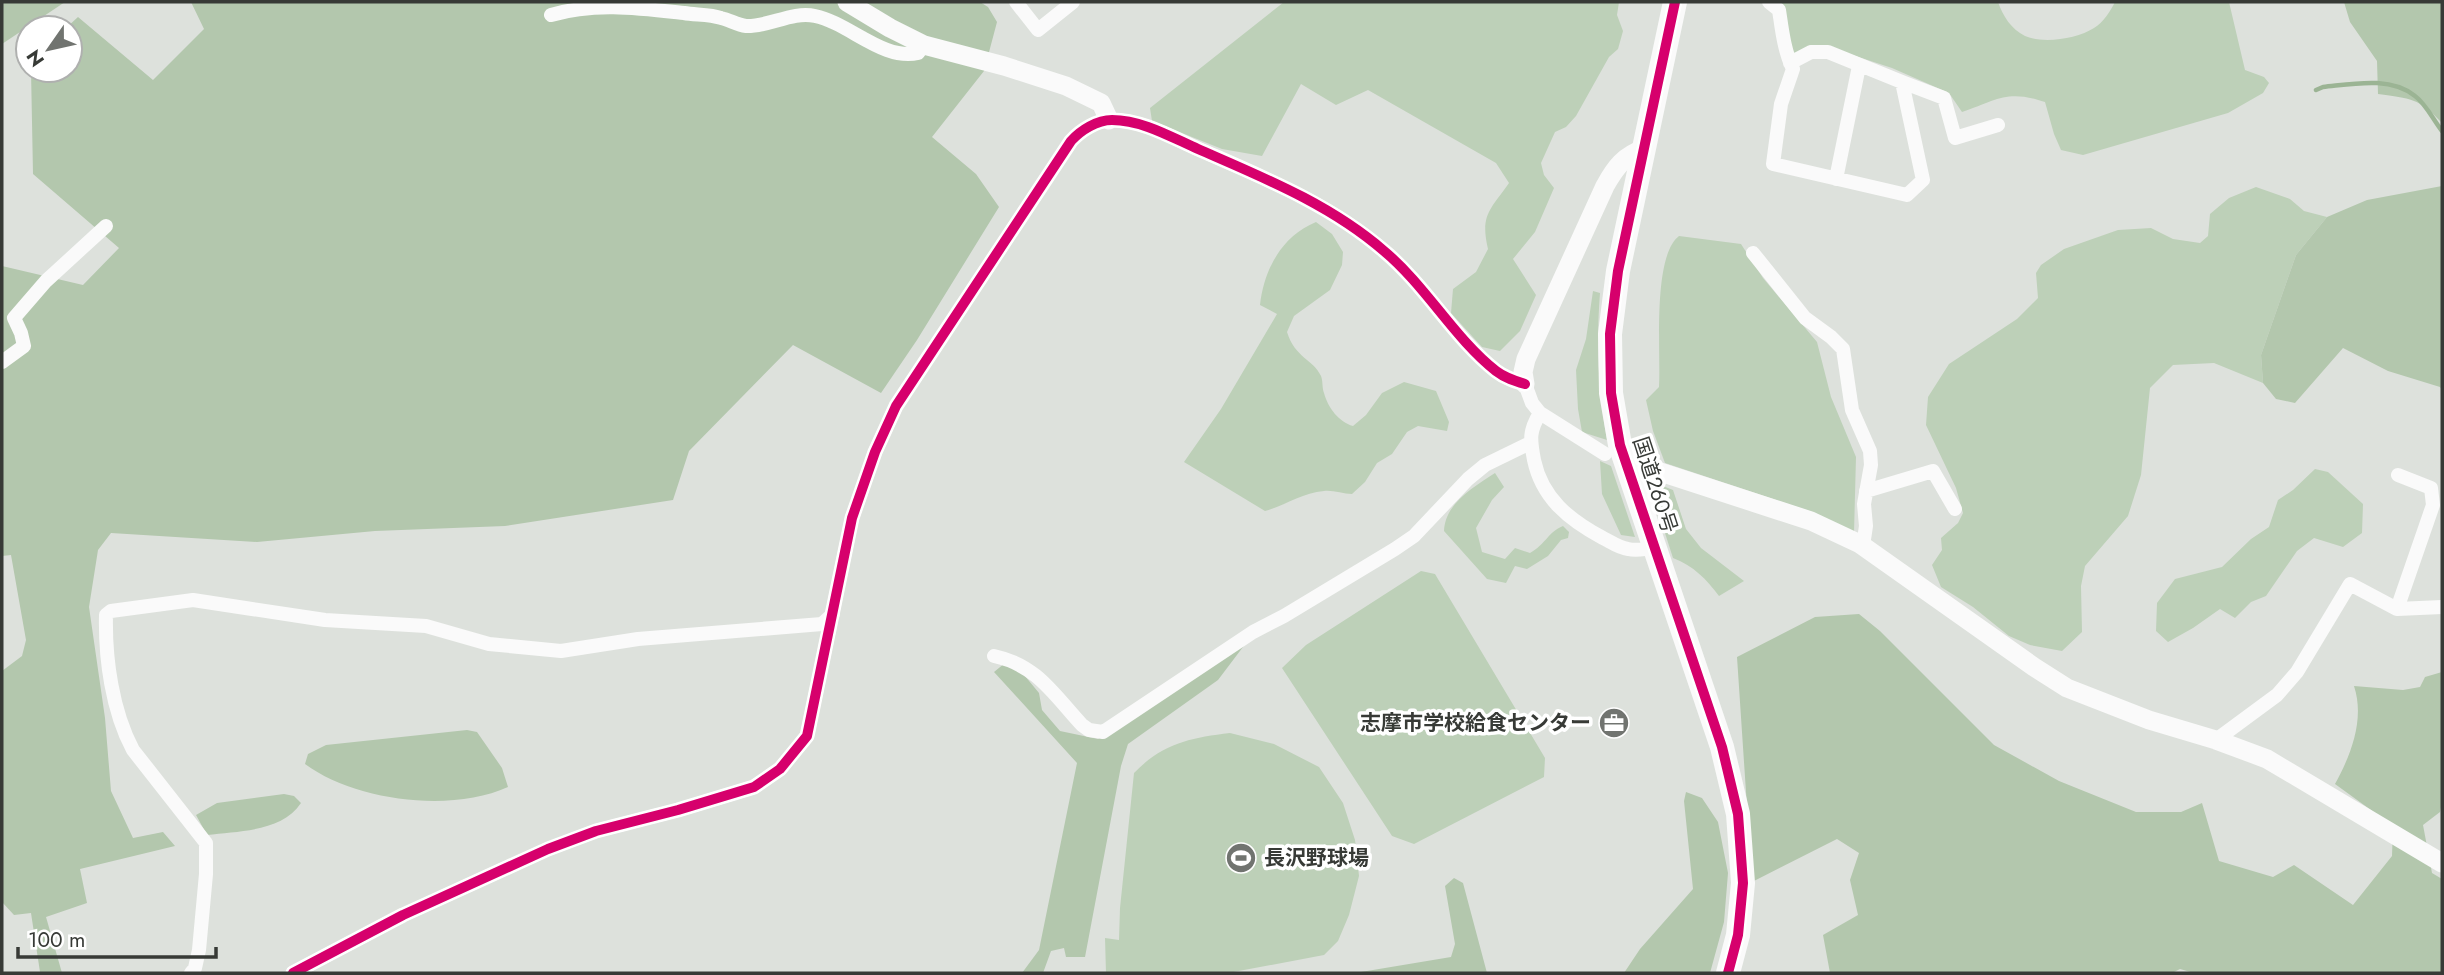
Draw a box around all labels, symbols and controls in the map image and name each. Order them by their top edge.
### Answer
north arrow [14,14,84,84]
text: N [20,44,51,72]
street label: 国道260号 [1625,433,1685,537]
office icon: 志摩市学校給食センター [1597,706,1631,740]
place label: 志摩市学校給食センター [1360,708,1591,738]
sports icon: 長沢野球場 [1224,841,1258,875]
place label: 長沢野球場 [1264,843,1369,873]
scale bar [18,916,215,960]
text: 100 m [28,925,85,955]

